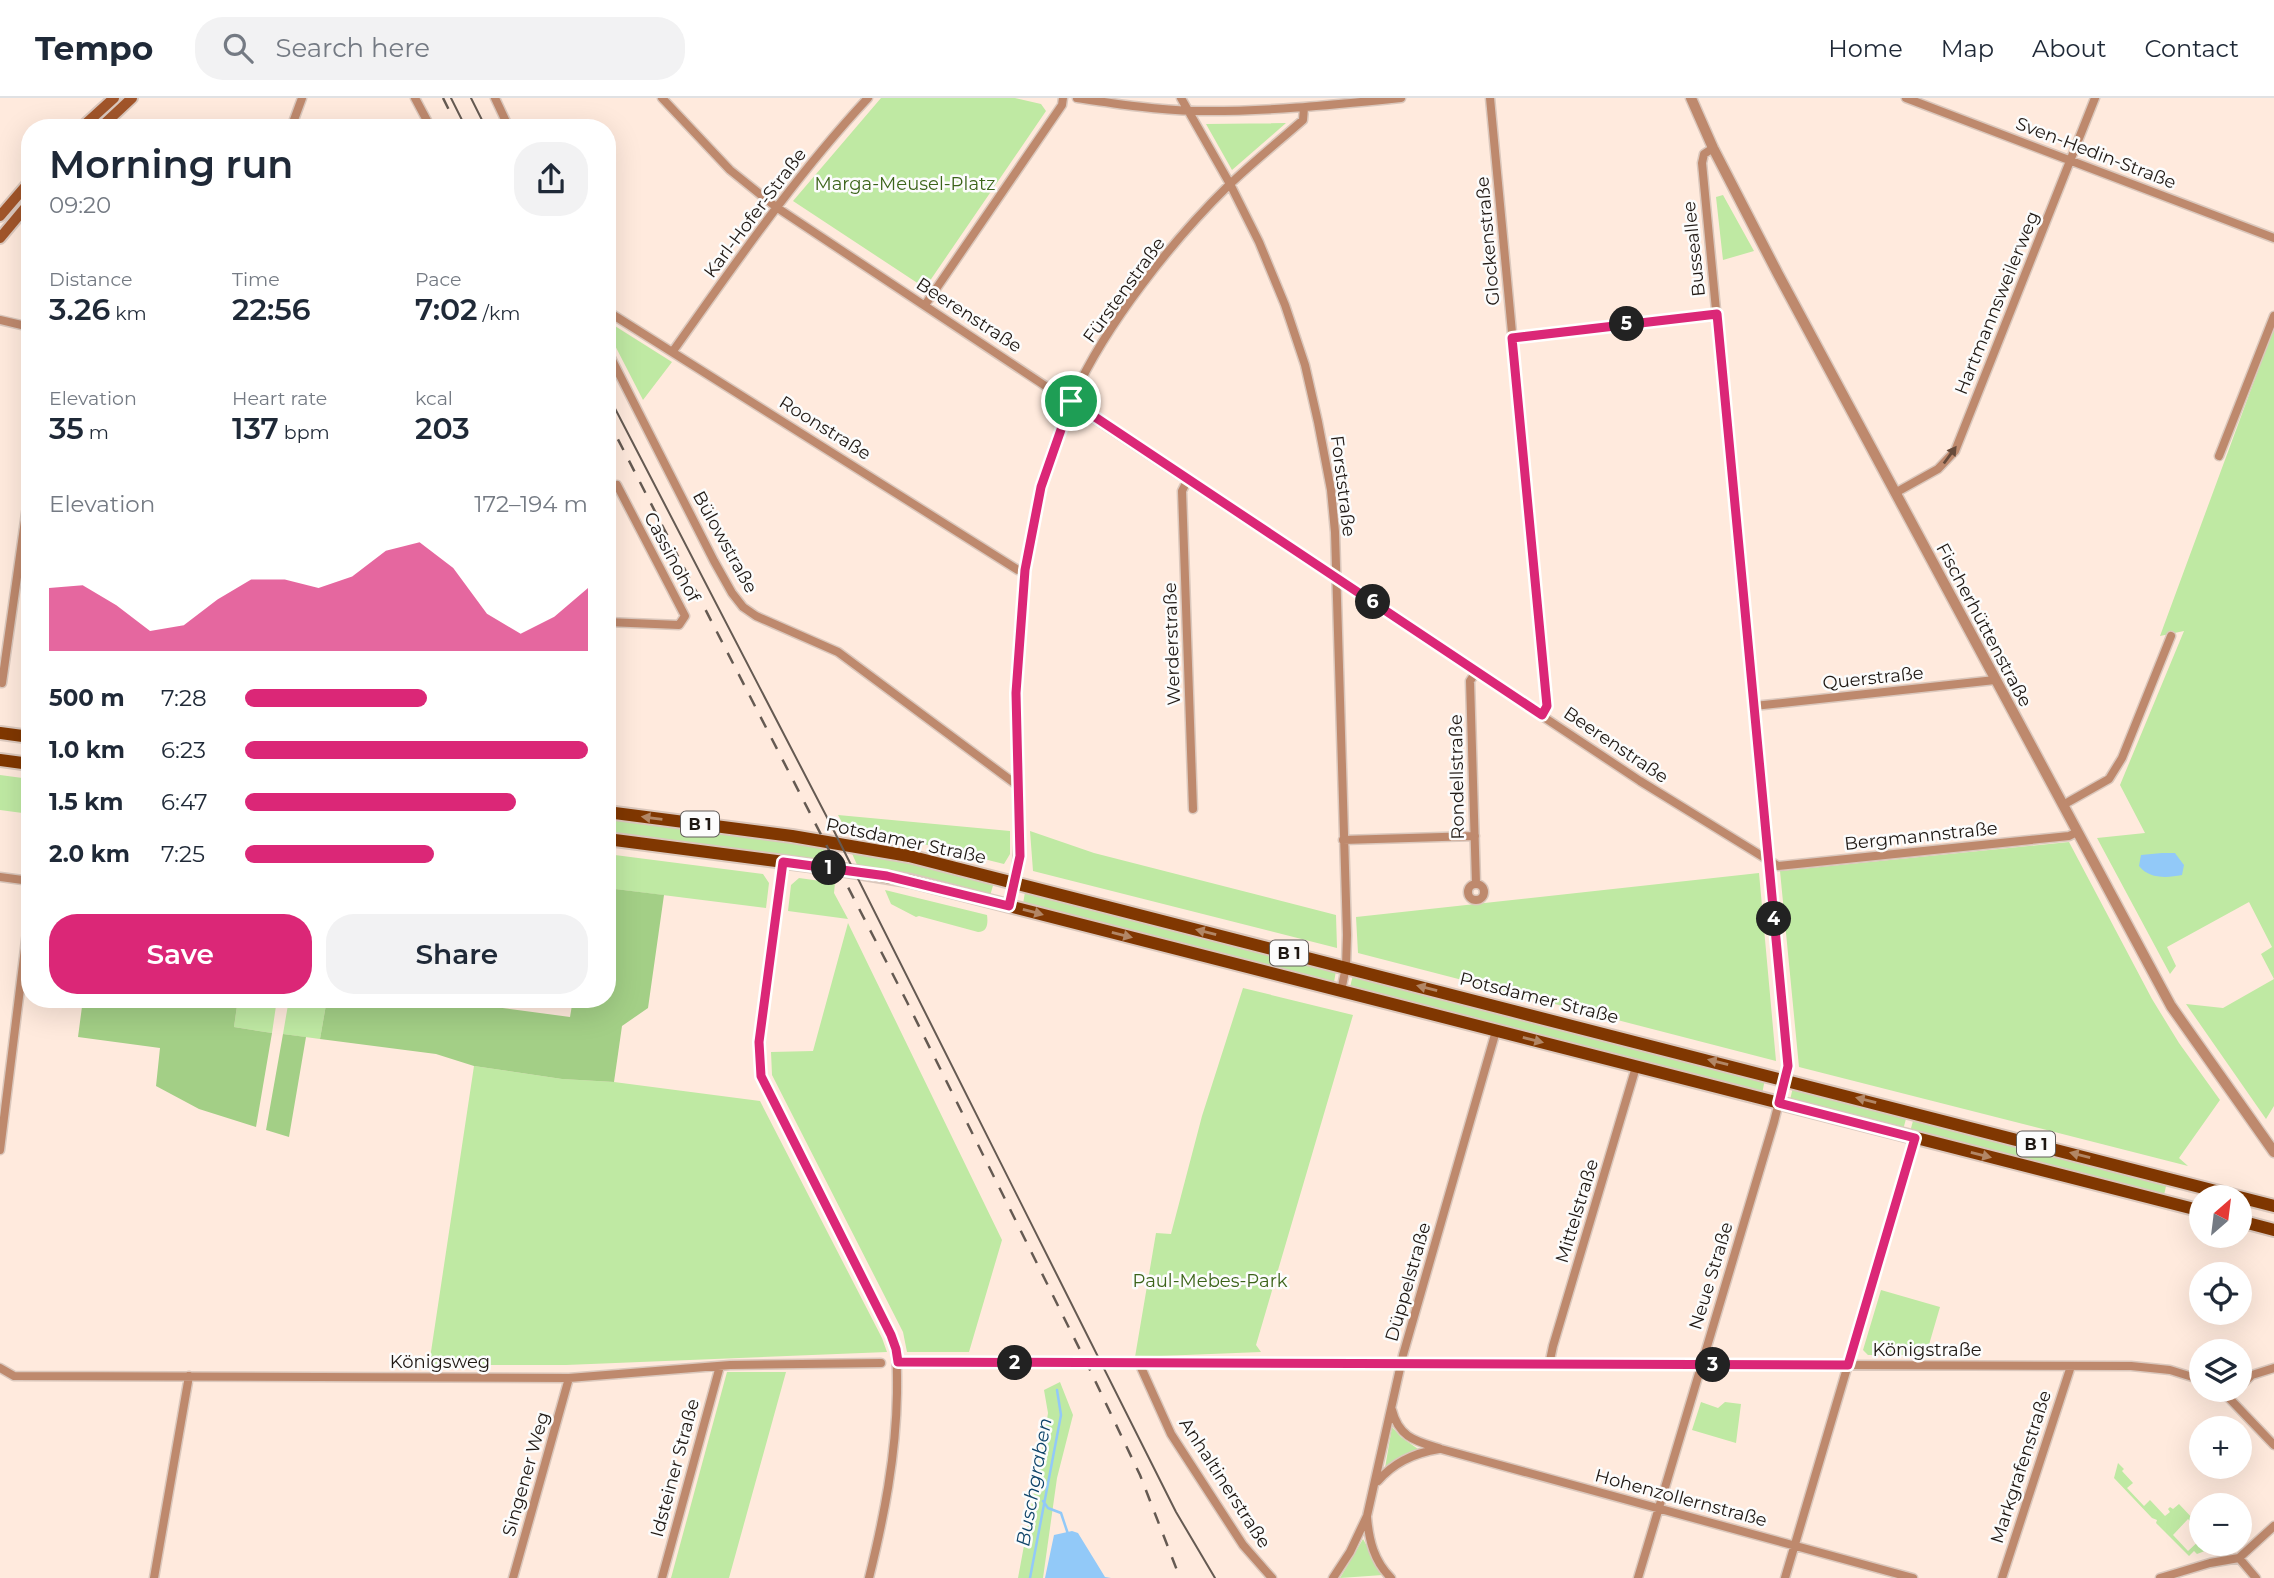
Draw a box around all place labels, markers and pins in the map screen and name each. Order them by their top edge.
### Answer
pin: 5 [1610,306,1644,342]
pin [1041,371,1101,431]
pin: 6 [1356,584,1390,620]
pin: 1 [812,850,846,886]
pin: 4 [1756,902,1792,936]
pin: 2 [998,1346,1032,1380]
pin: 3 [1696,1348,1730,1382]

